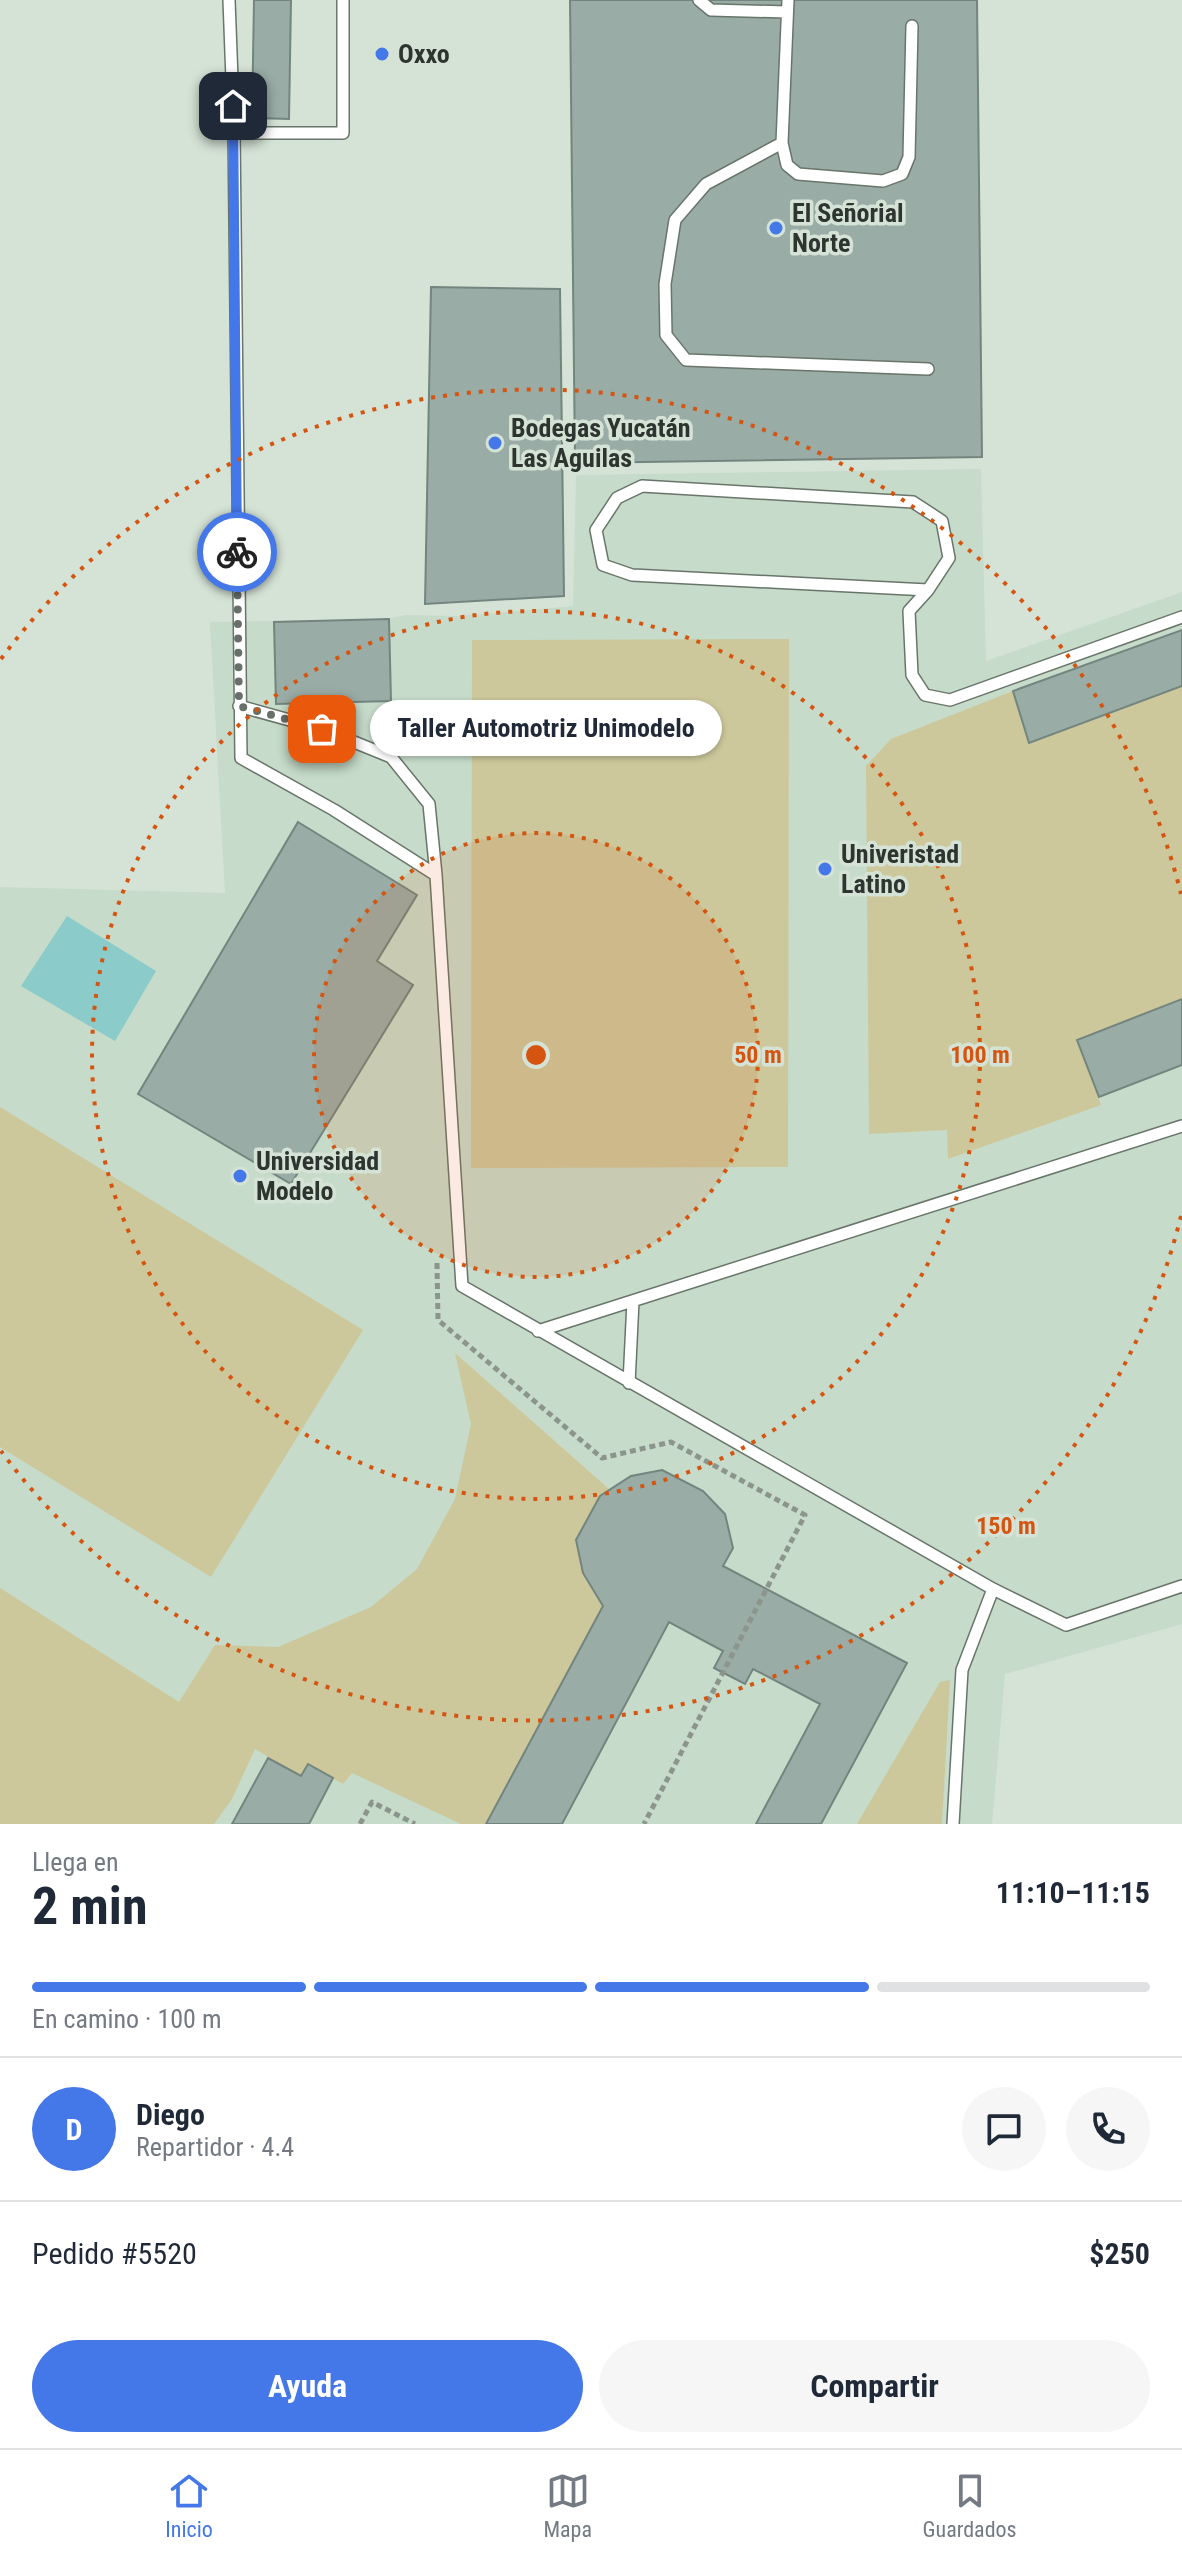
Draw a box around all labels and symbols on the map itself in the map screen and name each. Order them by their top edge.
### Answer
place label: Oxxo [398,39,450,69]
marker: Oxxo [373,45,391,63]
pin [199,72,267,140]
place label: El Señorial Norte [792,198,903,258]
marker: El Señorial Norte [767,219,785,237]
place label: Bodegas Yucatán Las Aguilas [511,413,691,473]
marker: Bodegas Yucatán Las Aguilas [486,434,504,452]
courier [197,512,277,592]
pin [288,695,356,763]
callout: Taller Automotriz Unimodelo [370,701,722,757]
place label: Univeristad Latino [841,839,959,899]
marker: Univeristad Latino [816,860,834,878]
centre of rings [522,1041,550,1069]
text: 50 m [734,1041,782,1069]
text: 100 m [950,1041,1010,1069]
place label: Universidad Modelo [256,1146,379,1206]
marker: Universidad Modelo [231,1167,249,1185]
text: 150 m [976,1512,1036,1540]

